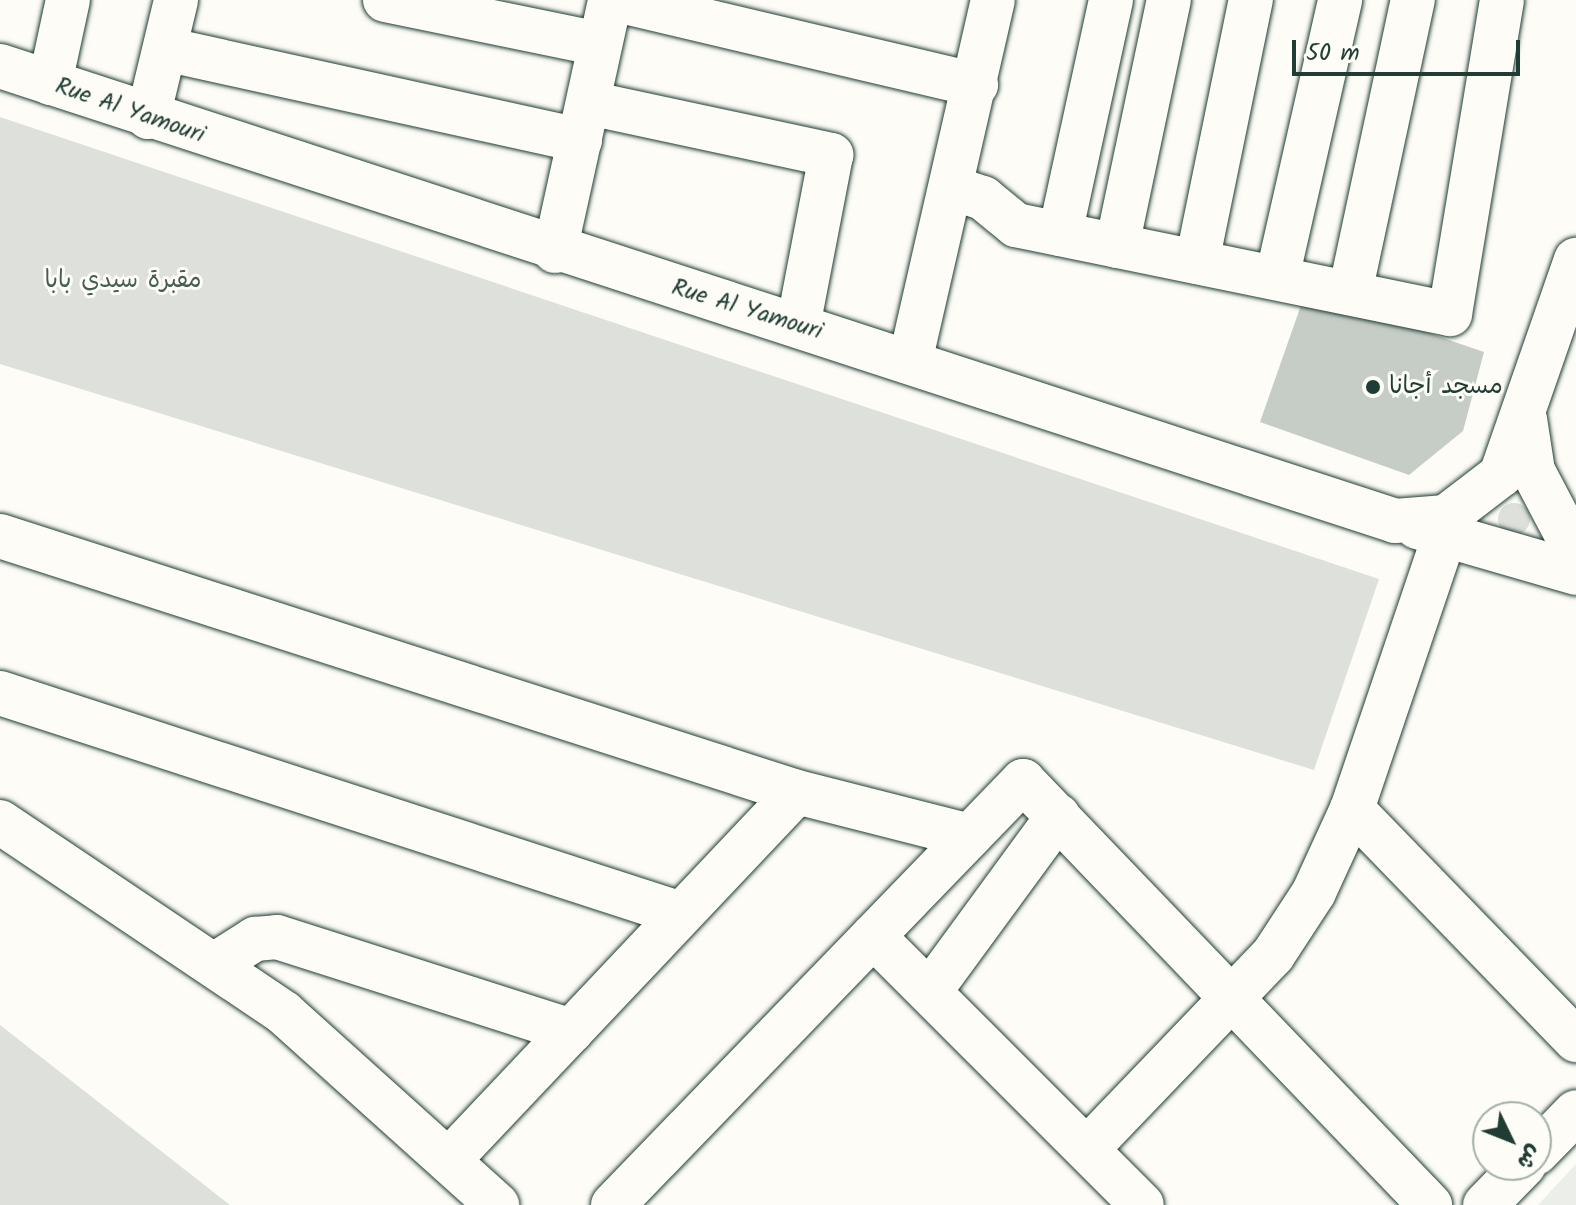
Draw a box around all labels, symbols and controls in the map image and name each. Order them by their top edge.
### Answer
scale bar [1296,24,1524,74]
text: 50 m [1306,34,1360,73]
street label: Rue Al Yamouri [51,72,209,150]
park label: مقبرة سيدي بابا [44,267,202,295]
street label: Rue Al Yamouri [668,273,826,347]
place label: مسجد أجانا [1389,373,1503,401]
marker: مسجد أجانا [1364,378,1382,396]
north arrow [1472,1101,1552,1181]
text: ش [1507,1136,1550,1177]

